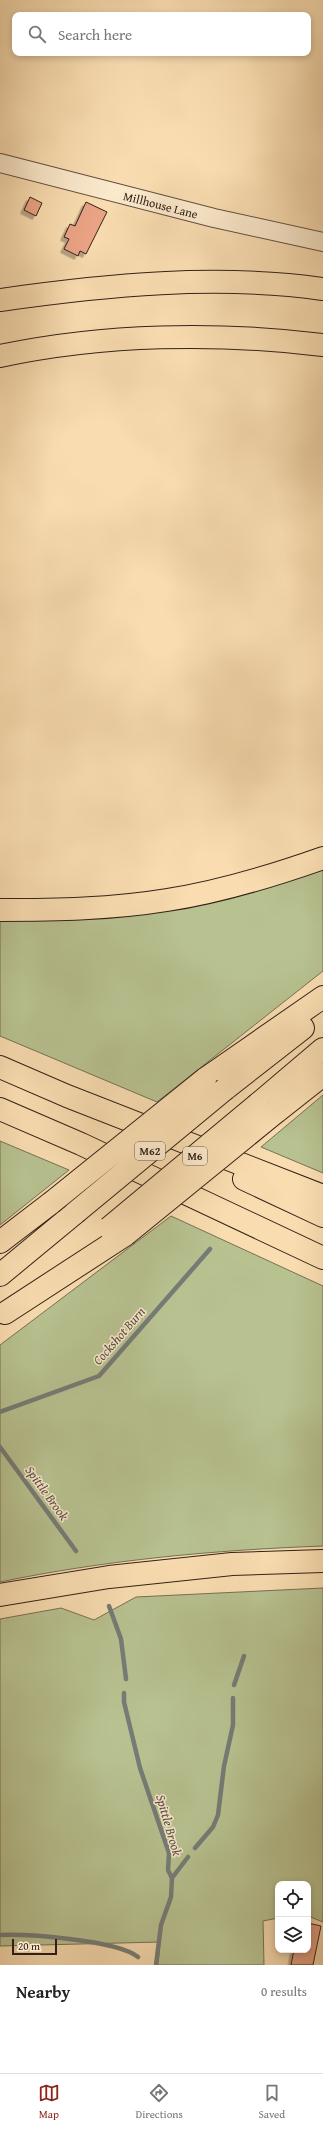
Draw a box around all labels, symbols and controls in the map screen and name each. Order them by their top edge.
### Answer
search box [12,12,311,56]
icon: search [26,23,48,45]
text: Search here [58,24,132,45]
street label: Millhouse Lane [122,187,200,222]
road number: M62 [135,1142,165,1160]
road number: M6 [183,1147,207,1165]
water label: Cockshot Burn [88,1303,150,1369]
water label: Spittle Brook [21,1462,73,1524]
water label: Spittle Brook [151,1792,187,1858]
map controls [275,1881,311,1953]
button: locate [275,1881,311,1917]
button: layers [275,1917,311,1953]
scale bar [12,1937,57,1956]
text: 20 m [18,1938,40,1954]
text: Nearby [16,1979,70,2004]
text: 0 results [261,1982,307,2001]
tab: Map [38,2082,60,2122]
tab: Directions [136,2082,183,2122]
tab: Saved [258,2082,285,2122]

